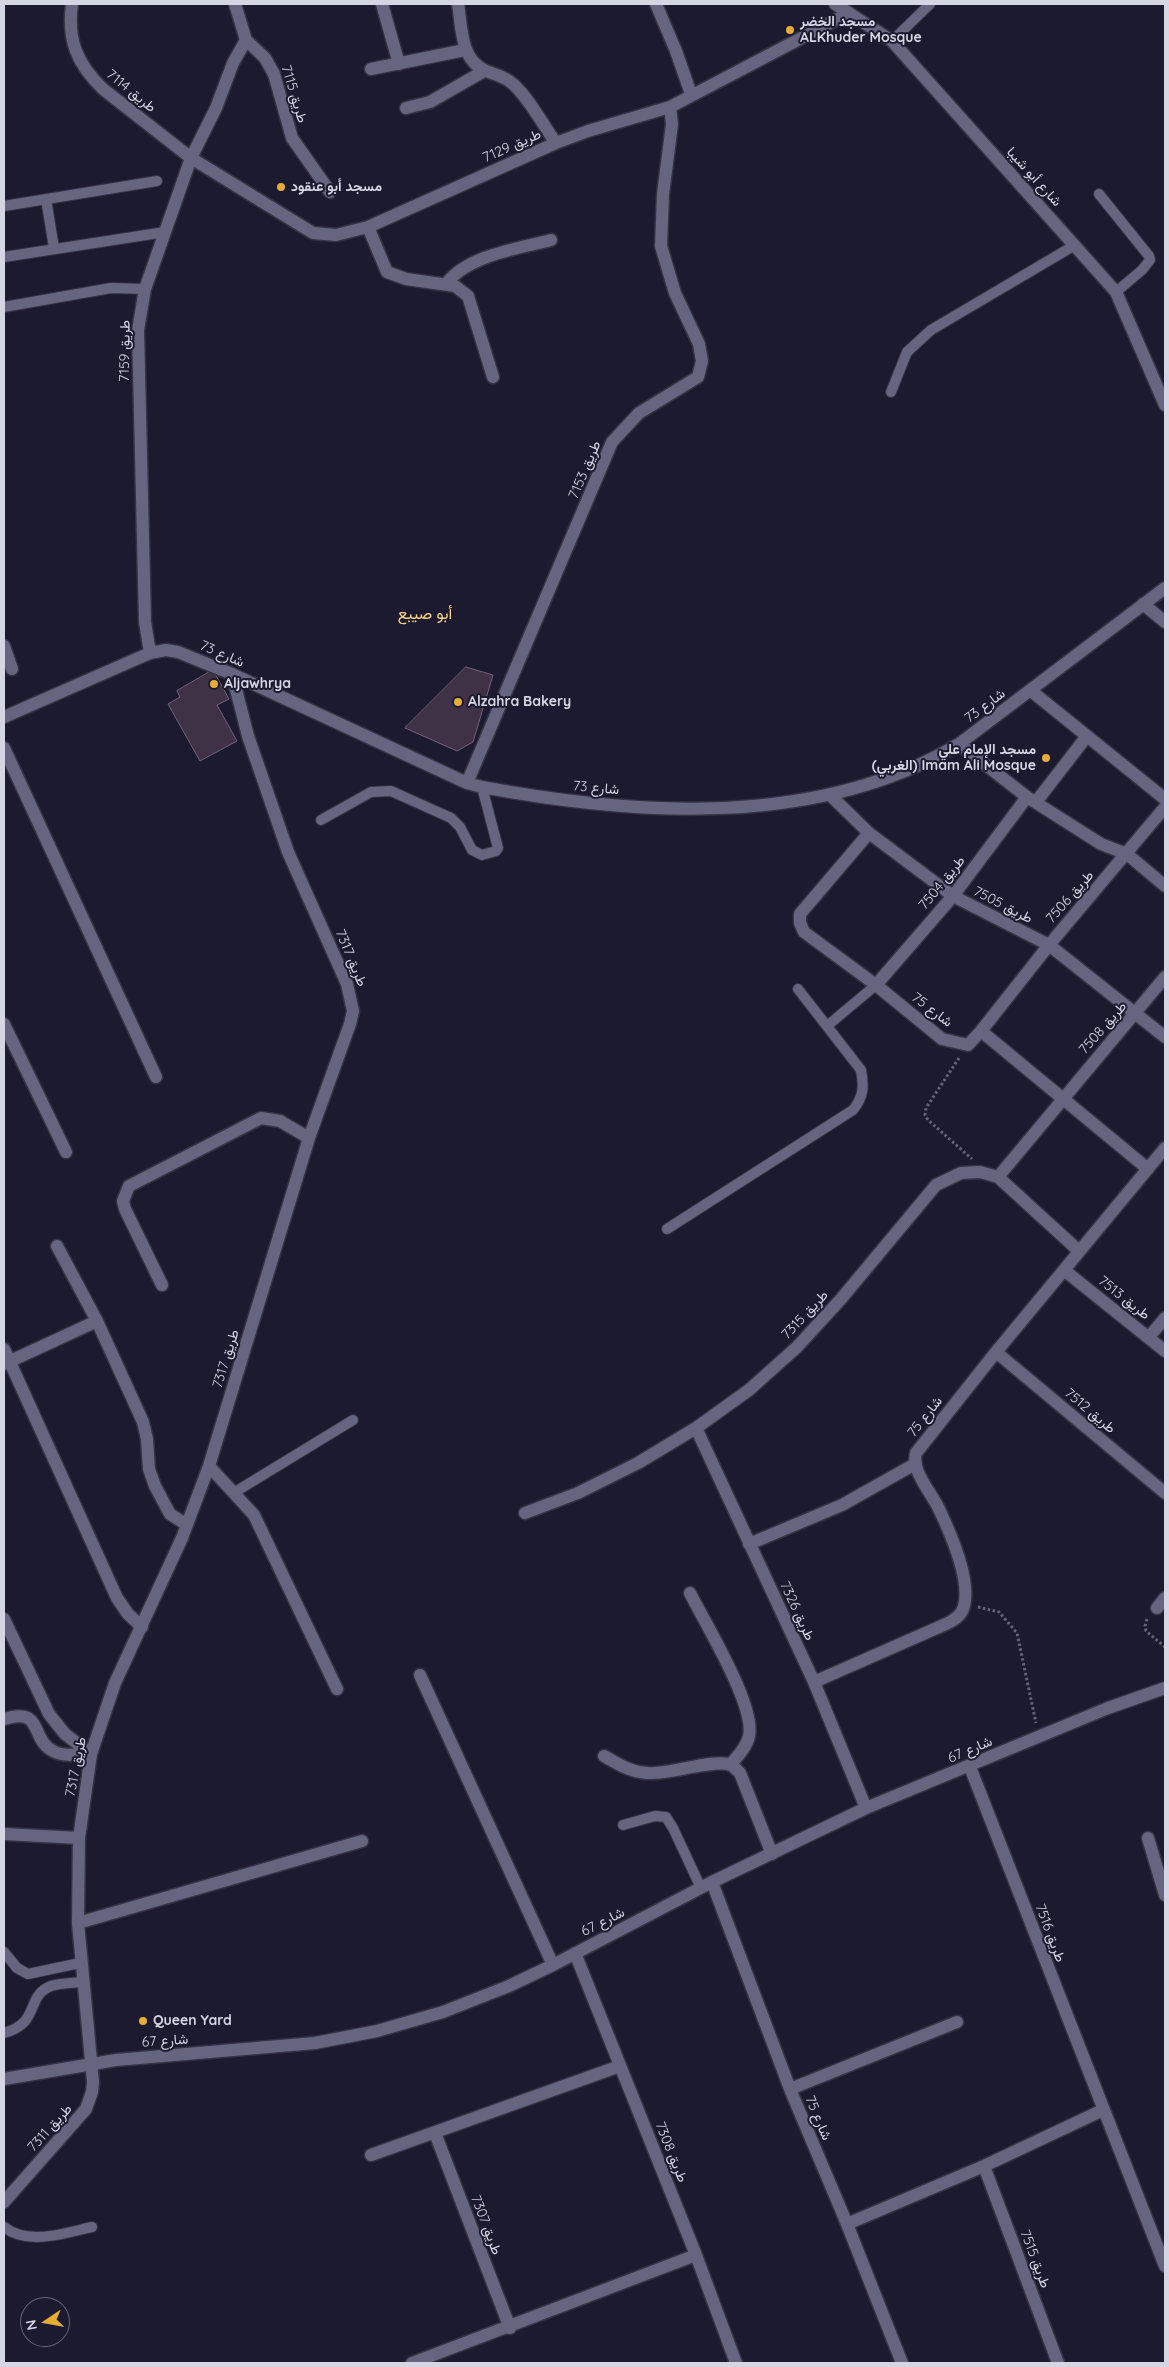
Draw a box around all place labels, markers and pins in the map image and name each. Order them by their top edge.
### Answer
place label: مسجد الخضر ALKhuder Mosque [800,14,922,46]
marker: مسجد الخضر ALKhuder Mosque [784,24,796,36]
place label: مسجد أبو عنقود [291,179,382,195]
marker: مسجد أبو عنقود [275,181,287,193]
place label: Aljawhrya [224,676,291,692]
marker: Aljawhrya [208,678,220,690]
place label: Alzahra Bakery [468,694,571,710]
marker: Alzahra Bakery [452,696,464,708]
place label: مسجد الإمام علي (الغربي) Imam Ali Mosque [872,742,1036,774]
marker: مسجد الإمام علي (الغربي) Imam Ali Mosque [1040,752,1052,764]
place label: Queen Yard [153,2013,232,2029]
marker: Queen Yard [137,2015,149,2027]

